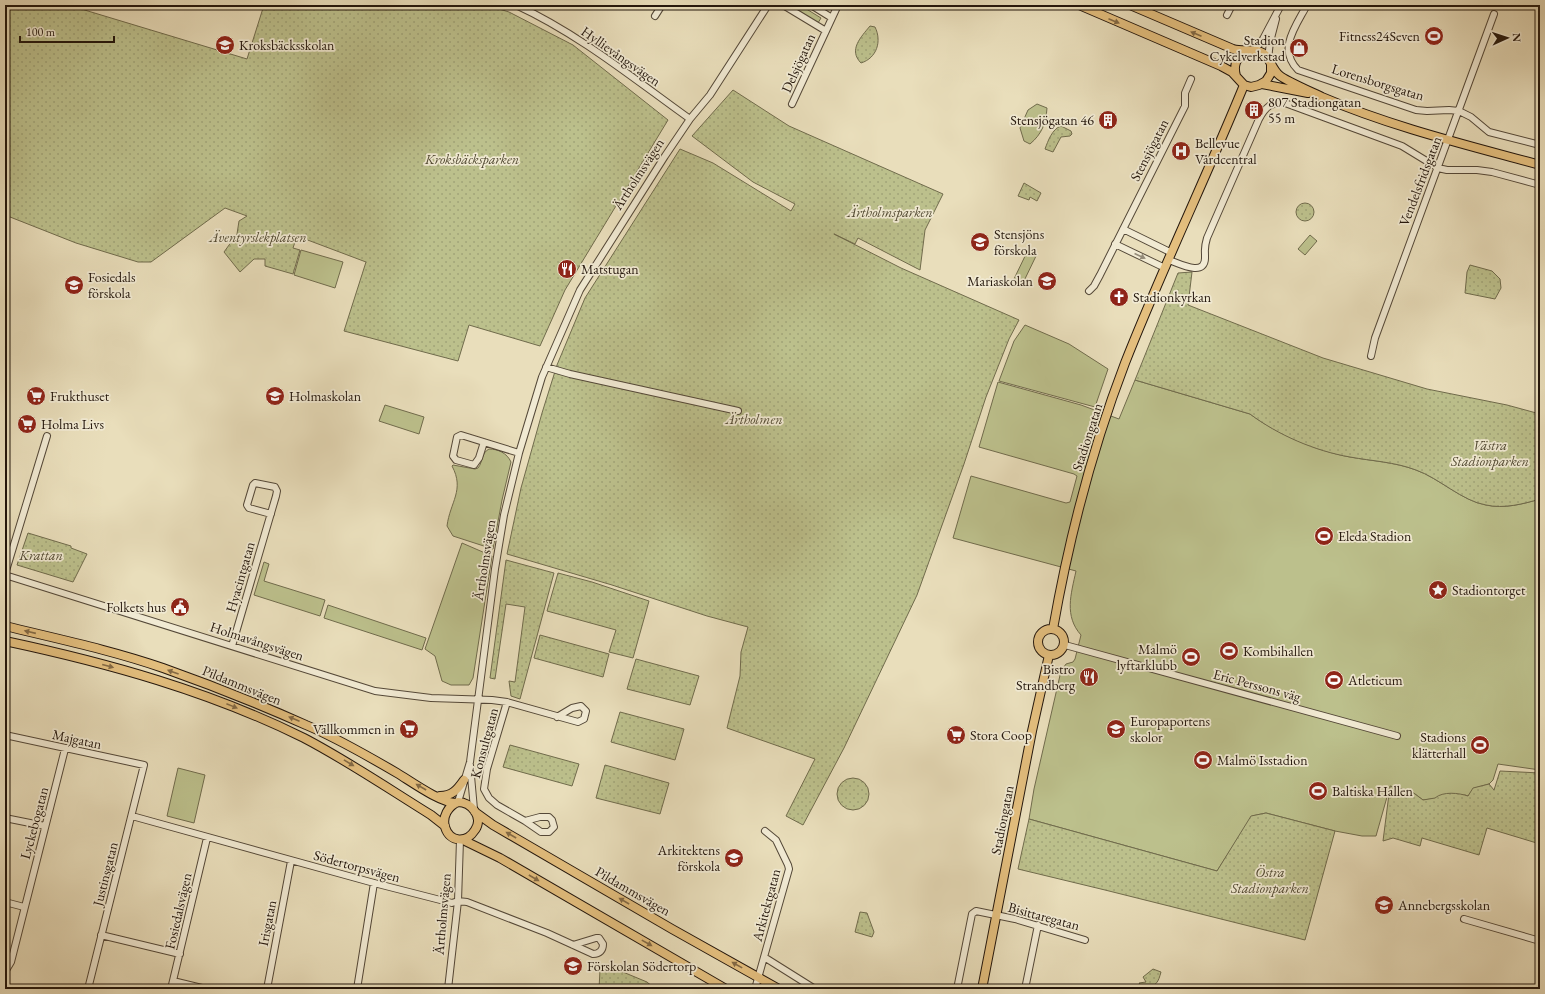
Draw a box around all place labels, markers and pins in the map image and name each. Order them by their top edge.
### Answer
sports icon: Fitness24Seven [1423,25,1445,47]
place label: Fitness24Seven [1339,27,1421,45]
place label: Stadion Cykelverkstad [1209,31,1286,65]
school or university icon: Kroksbäcksskolan [214,34,236,56]
place label: Kroksbäcksskolan [239,36,335,54]
shop icon: Stadion Cykelverkstad [1288,37,1310,59]
place label: 807 Stadiongatan 55 m [1268,93,1362,127]
building icon: 807 Stadiongatan 55 m [1243,99,1265,121]
building icon: Stensjögatan 46 [1097,109,1119,131]
place label: Stensjögatan 46 [1010,111,1094,129]
place label: Bellevue Vårdcentral [1195,134,1257,168]
hospital icon: Bellevue Vårdcentral [1170,140,1192,162]
place label: Stensjöns förskola [994,225,1045,259]
school or university icon: Stensjöns förskola [969,231,991,253]
restaurant icon: Matstugan [556,258,578,280]
place label: Matstugan [581,260,639,278]
place label: Fosiedals förskola [88,268,136,302]
school or university icon: Mariaskolan [1036,270,1058,292]
place label: Mariaskolan [967,272,1034,290]
school or university icon: Fosiedals förskola [63,274,85,296]
church icon: Stadionkyrkan [1108,286,1130,308]
place label: Stadionkyrkan [1133,288,1212,306]
supermarket icon: Frukthuset [25,385,47,407]
school or university icon: Holmaskolan [264,385,286,407]
place label: Frukthuset [50,387,110,405]
place label: Holmaskolan [289,387,362,405]
supermarket icon: Holma Livs [16,413,38,435]
place label: Holma Livs [41,415,104,433]
sports icon: Eleda Stadion [1313,525,1335,547]
place label: Eleda Stadion [1338,527,1412,545]
place icon: Stadiontorget [1427,579,1449,601]
place label: Stadiontorget [1452,581,1526,599]
public building icon: Folkets hus [169,596,191,618]
place label: Folkets hus [106,598,166,616]
place label: Malmö lyftarklubb [1117,640,1177,674]
sports icon: Kombihallen [1218,640,1240,662]
place label: Kombihallen [1243,642,1314,660]
sports icon: Malmö lyftarklubb [1180,646,1202,668]
place label: Bistro Strandberg [1016,660,1076,694]
restaurant icon: Bistro Strandberg [1078,666,1100,688]
sports icon: Atleticum [1323,669,1345,691]
place label: Atleticum [1347,671,1403,689]
place label: Europaportens skolor [1130,712,1211,746]
supermarket icon: Vällkommen in [398,718,420,740]
school or university icon: Europaportens skolor [1105,718,1127,740]
place label: Vällkommen in [313,720,396,738]
supermarket icon: Stora Coop [945,724,967,746]
place label: Stora Coop [970,726,1032,744]
place label: Stadions klätterhall [1412,728,1467,762]
sports icon: Stadions klätterhall [1469,734,1491,756]
sports icon: Malmö Isstadion [1192,749,1214,771]
place label: Malmö Isstadion [1217,751,1308,769]
sports icon: Baltiska Hallen [1307,780,1329,802]
place label: Baltiska Hallen [1332,782,1414,800]
place label: Arkitektens förskola [656,841,720,875]
school or university icon: Arkitektens förskola [723,847,745,869]
school or university icon: Annebergsskolan [1373,894,1395,916]
place label: Annebergsskolan [1397,896,1491,914]
school or university icon: Förskolan Södertorp [562,955,584,977]
place label: Förskolan Södertorp [587,957,696,975]

